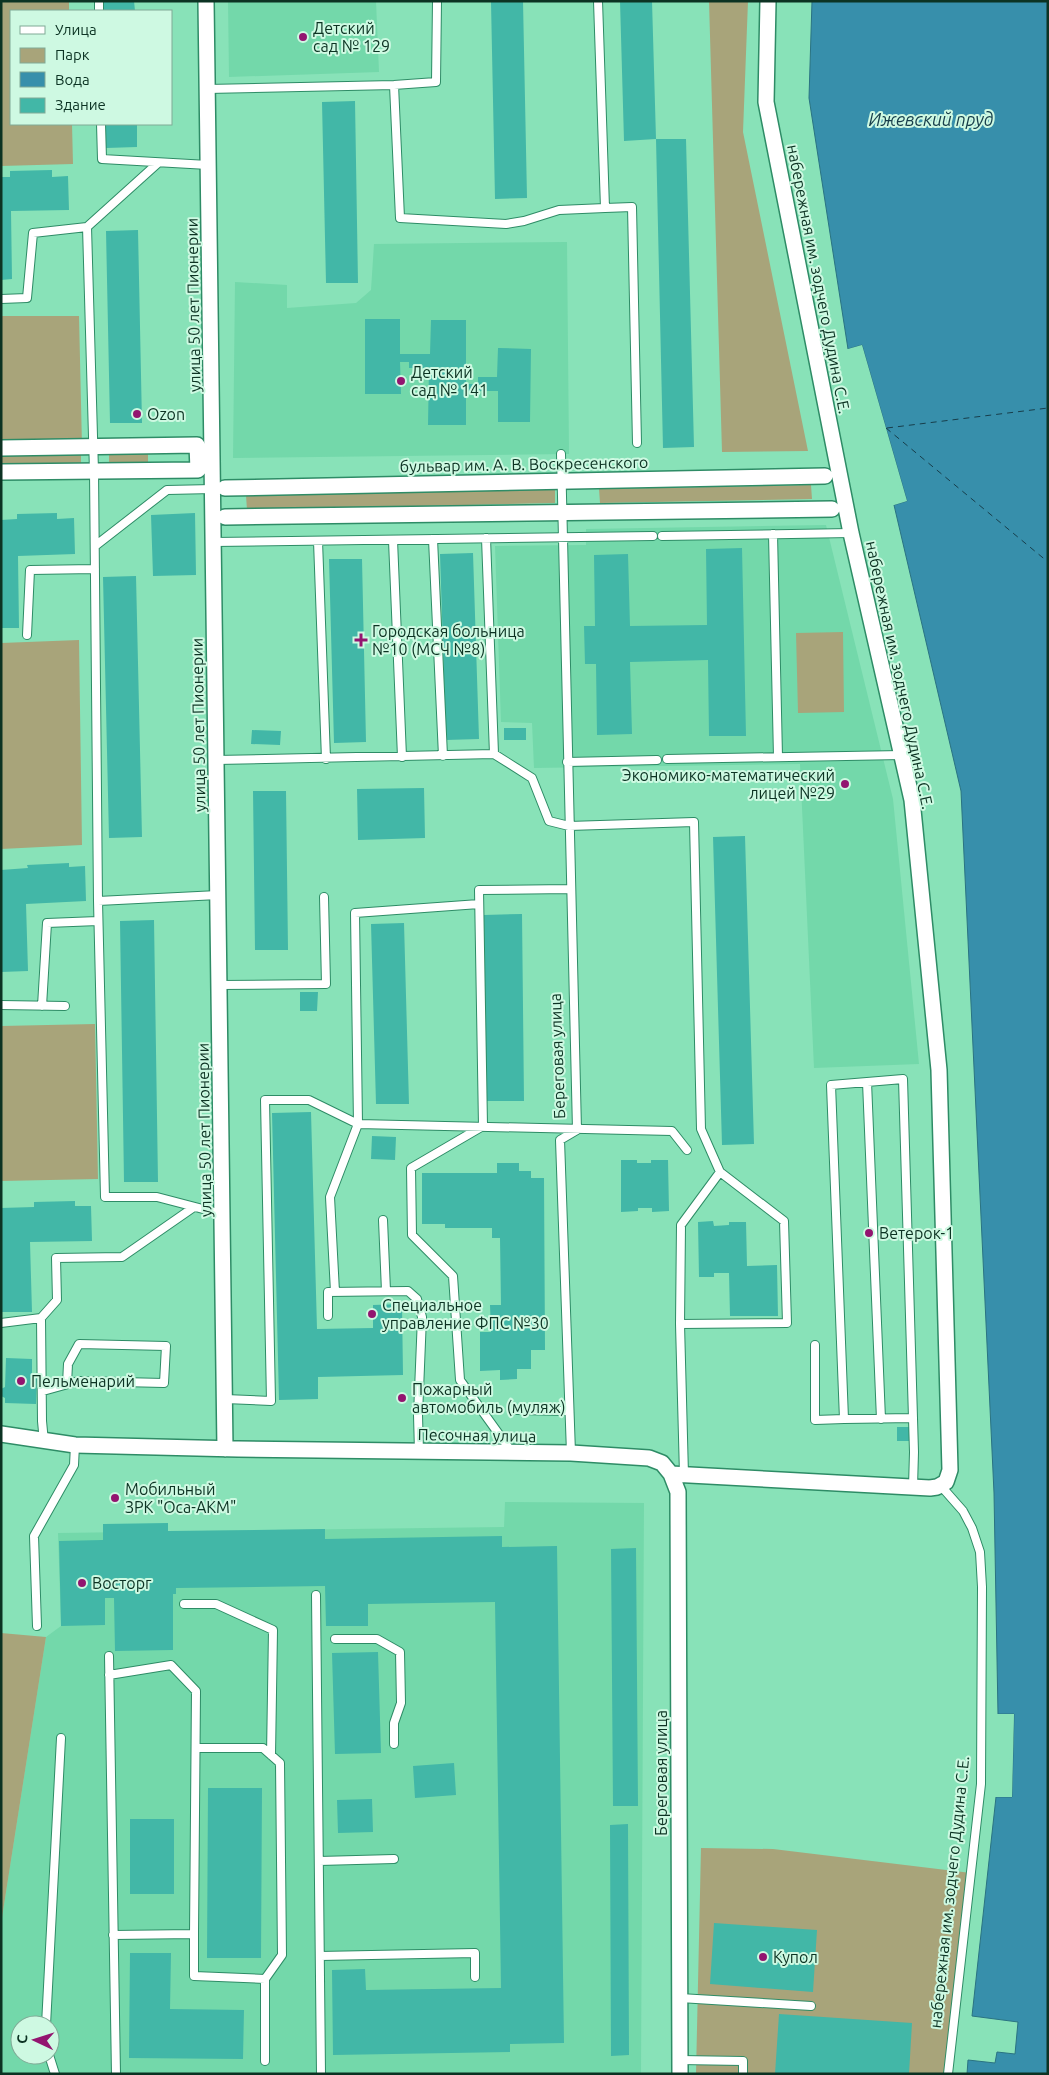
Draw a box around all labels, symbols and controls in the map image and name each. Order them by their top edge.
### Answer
legend [10,10,172,125]
place label: Детский сад № 129 [313,19,390,55]
text: Улица [55,21,97,38]
marker: Детский сад № 129 [297,31,309,43]
text: Парк [55,46,90,63]
text: Вода [55,71,90,88]
text: Здание [55,96,106,113]
water label: Ижевский пруд [869,109,993,129]
street label: набережная им. зодчего Дудина С.Е. [784,143,854,415]
street label: улица 50 лет Пионерии [182,218,204,392]
place label: Детский сад № 141 [411,363,488,399]
marker: Детский сад № 141 [395,375,407,387]
place label: Ozon [147,405,185,423]
marker: Ozon [131,408,143,420]
street label: бульвар им. А. В. Воскресенского [400,453,648,475]
street label: набережная им. зодчего Дудина С.Е. [863,539,937,811]
place label: Городская больница №10 (МСЧ №8) [372,622,525,659]
marker: Городская больница №10 (МСЧ №8) [354,633,368,647]
street label: улица 50 лет Пионерии [187,638,209,812]
place label: Экономико-математический лицей №29 [622,766,835,802]
marker: Экономико-математический лицей №29 [839,778,851,790]
street label: Береговая улица [546,993,568,1119]
street label: улица 50 лет Пионерии [193,1043,215,1217]
place label: Ветерок-1 [879,1224,954,1242]
marker: Ветерок-1 [863,1227,875,1239]
place label: Специальное управление ФПС №30 [382,1296,549,1332]
marker: Специальное управление ФПС №30 [366,1308,378,1320]
place label: Пельменарий [31,1372,135,1390]
marker: Пельменарий [15,1375,27,1387]
place label: Пожарный автомобиль (муляж) [412,1380,566,1417]
marker: Пожарный автомобиль (муляж) [396,1392,408,1404]
street label: Песочная улица [418,1425,536,1445]
place label: Мобильный ЗРК "Оса-АКМ" [125,1480,236,1516]
marker: Мобильный ЗРК "Оса-АКМ" [109,1492,121,1504]
place label: Восторг [92,1574,152,1592]
marker: Восторг [76,1577,88,1589]
street label: Береговая улица [652,1710,670,1836]
street label: набережная им. зодчего Дудина С.Е. [926,1755,972,2029]
place label: Купол [773,1948,818,1966]
marker: Купол [757,1951,769,1963]
north arrow [10,2015,60,2065]
text: С [14,2034,30,2044]

